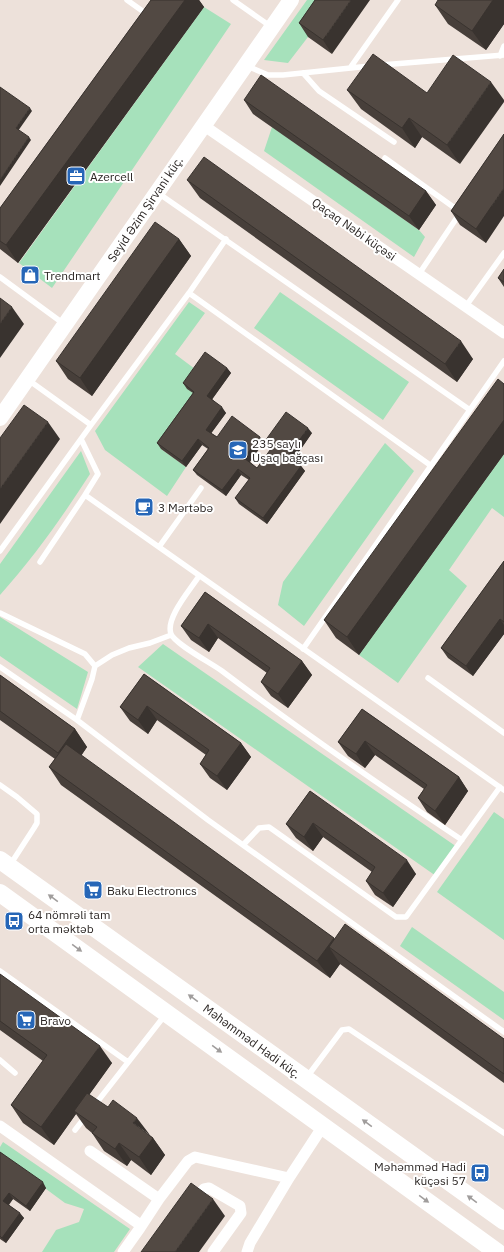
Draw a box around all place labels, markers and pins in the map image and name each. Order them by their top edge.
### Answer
office icon: Azercell [65,165,87,187]
place label: Azercell [90,169,133,184]
shop icon: Trendmart [19,264,41,286]
place label: Trendmart [44,268,101,283]
place label: 235 saylı Uşaq bağçası [252,436,323,465]
school or university icon: 235 saylı Uşaq bağçası [227,439,249,461]
cafe icon: 3 Mərtəbə [133,496,155,518]
place label: 3 Mərtəbə [158,500,214,515]
supermarket icon: Baku Electronıcs [82,879,104,901]
place label: Baku Electronıcs [107,883,197,898]
place label: 64 nömrəli tam orta məktəb [28,907,110,936]
bus stop icon: 64 nömrəli tam orta məktəb [3,910,25,932]
supermarket icon: Bravo [15,1009,37,1031]
place label: Bravo [40,1013,71,1028]
place label: Məhəmməd Hadi küçəsi 57 [374,1159,466,1188]
bus stop icon: Məhəmməd Hadi küçəsi 57 [469,1162,491,1184]

